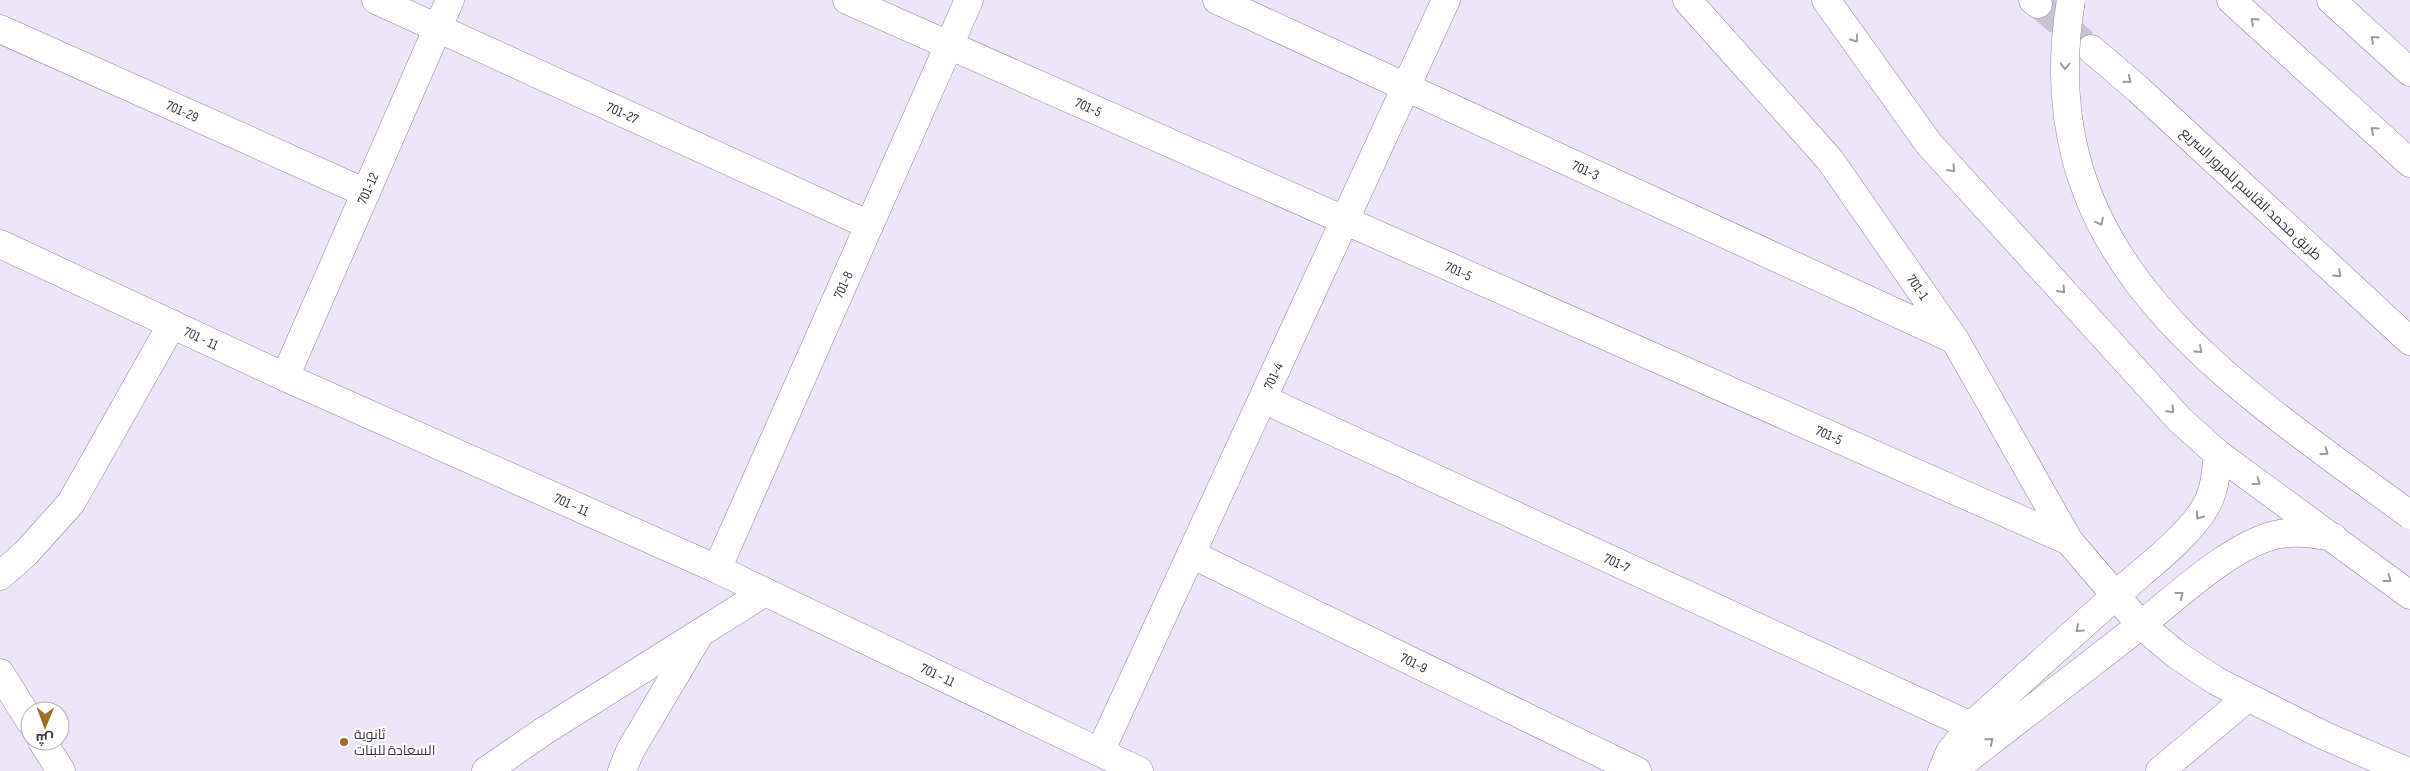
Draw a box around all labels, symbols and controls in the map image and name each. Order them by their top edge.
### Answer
one-way arrow [2250,18,2259,27]
one-way arrow [1849,34,1858,43]
one-way arrow [2371,36,2380,45]
one-way arrow [2060,62,2070,70]
one-way arrow [2123,75,2132,84]
street label: 701-5 [1072,94,1105,120]
street label: 701-29 [164,96,201,125]
street label: 701-27 [604,98,642,127]
street label: طريق محمد القاسم للمرور السريع [2176,124,2325,265]
one-way arrow [2371,127,2380,136]
street label: 701-3 [1570,156,1602,183]
one-way arrow [1946,164,1955,173]
street label: 701-12 [353,170,382,207]
one-way arrow [2094,217,2104,226]
street label: 701-5 [1443,257,1475,284]
street label: 701-8 [829,268,856,301]
one-way arrow [2332,268,2341,277]
street label: 701-1 [1903,271,1933,303]
one-way arrow [2056,284,2065,293]
street label: 701 - 11 [181,323,221,353]
one-way arrow [2194,344,2203,353]
street label: 701-4 [1260,360,1287,392]
one-way arrow [2165,404,2174,413]
street label: 701-5 [1813,421,1845,448]
one-way arrow [2319,447,2328,455]
one-way arrow [2251,476,2261,485]
street label: 701 - 11 [552,489,592,519]
one-way arrow [2196,510,2205,520]
street label: 701-7 [1601,549,1633,576]
one-way arrow [2382,573,2391,581]
one-way arrow [2174,593,2183,601]
one-way arrow [2075,623,2084,632]
street label: 701-9 [1398,649,1430,676]
street label: 701 - 11 [918,659,958,690]
north arrow [20,701,70,751]
place label: ثانوية السعادة للبنات [354,726,435,759]
text: ش [36,730,54,747]
marker: ثانوية السعادة للبنات [338,736,350,748]
one-way arrow [1985,738,1994,747]

